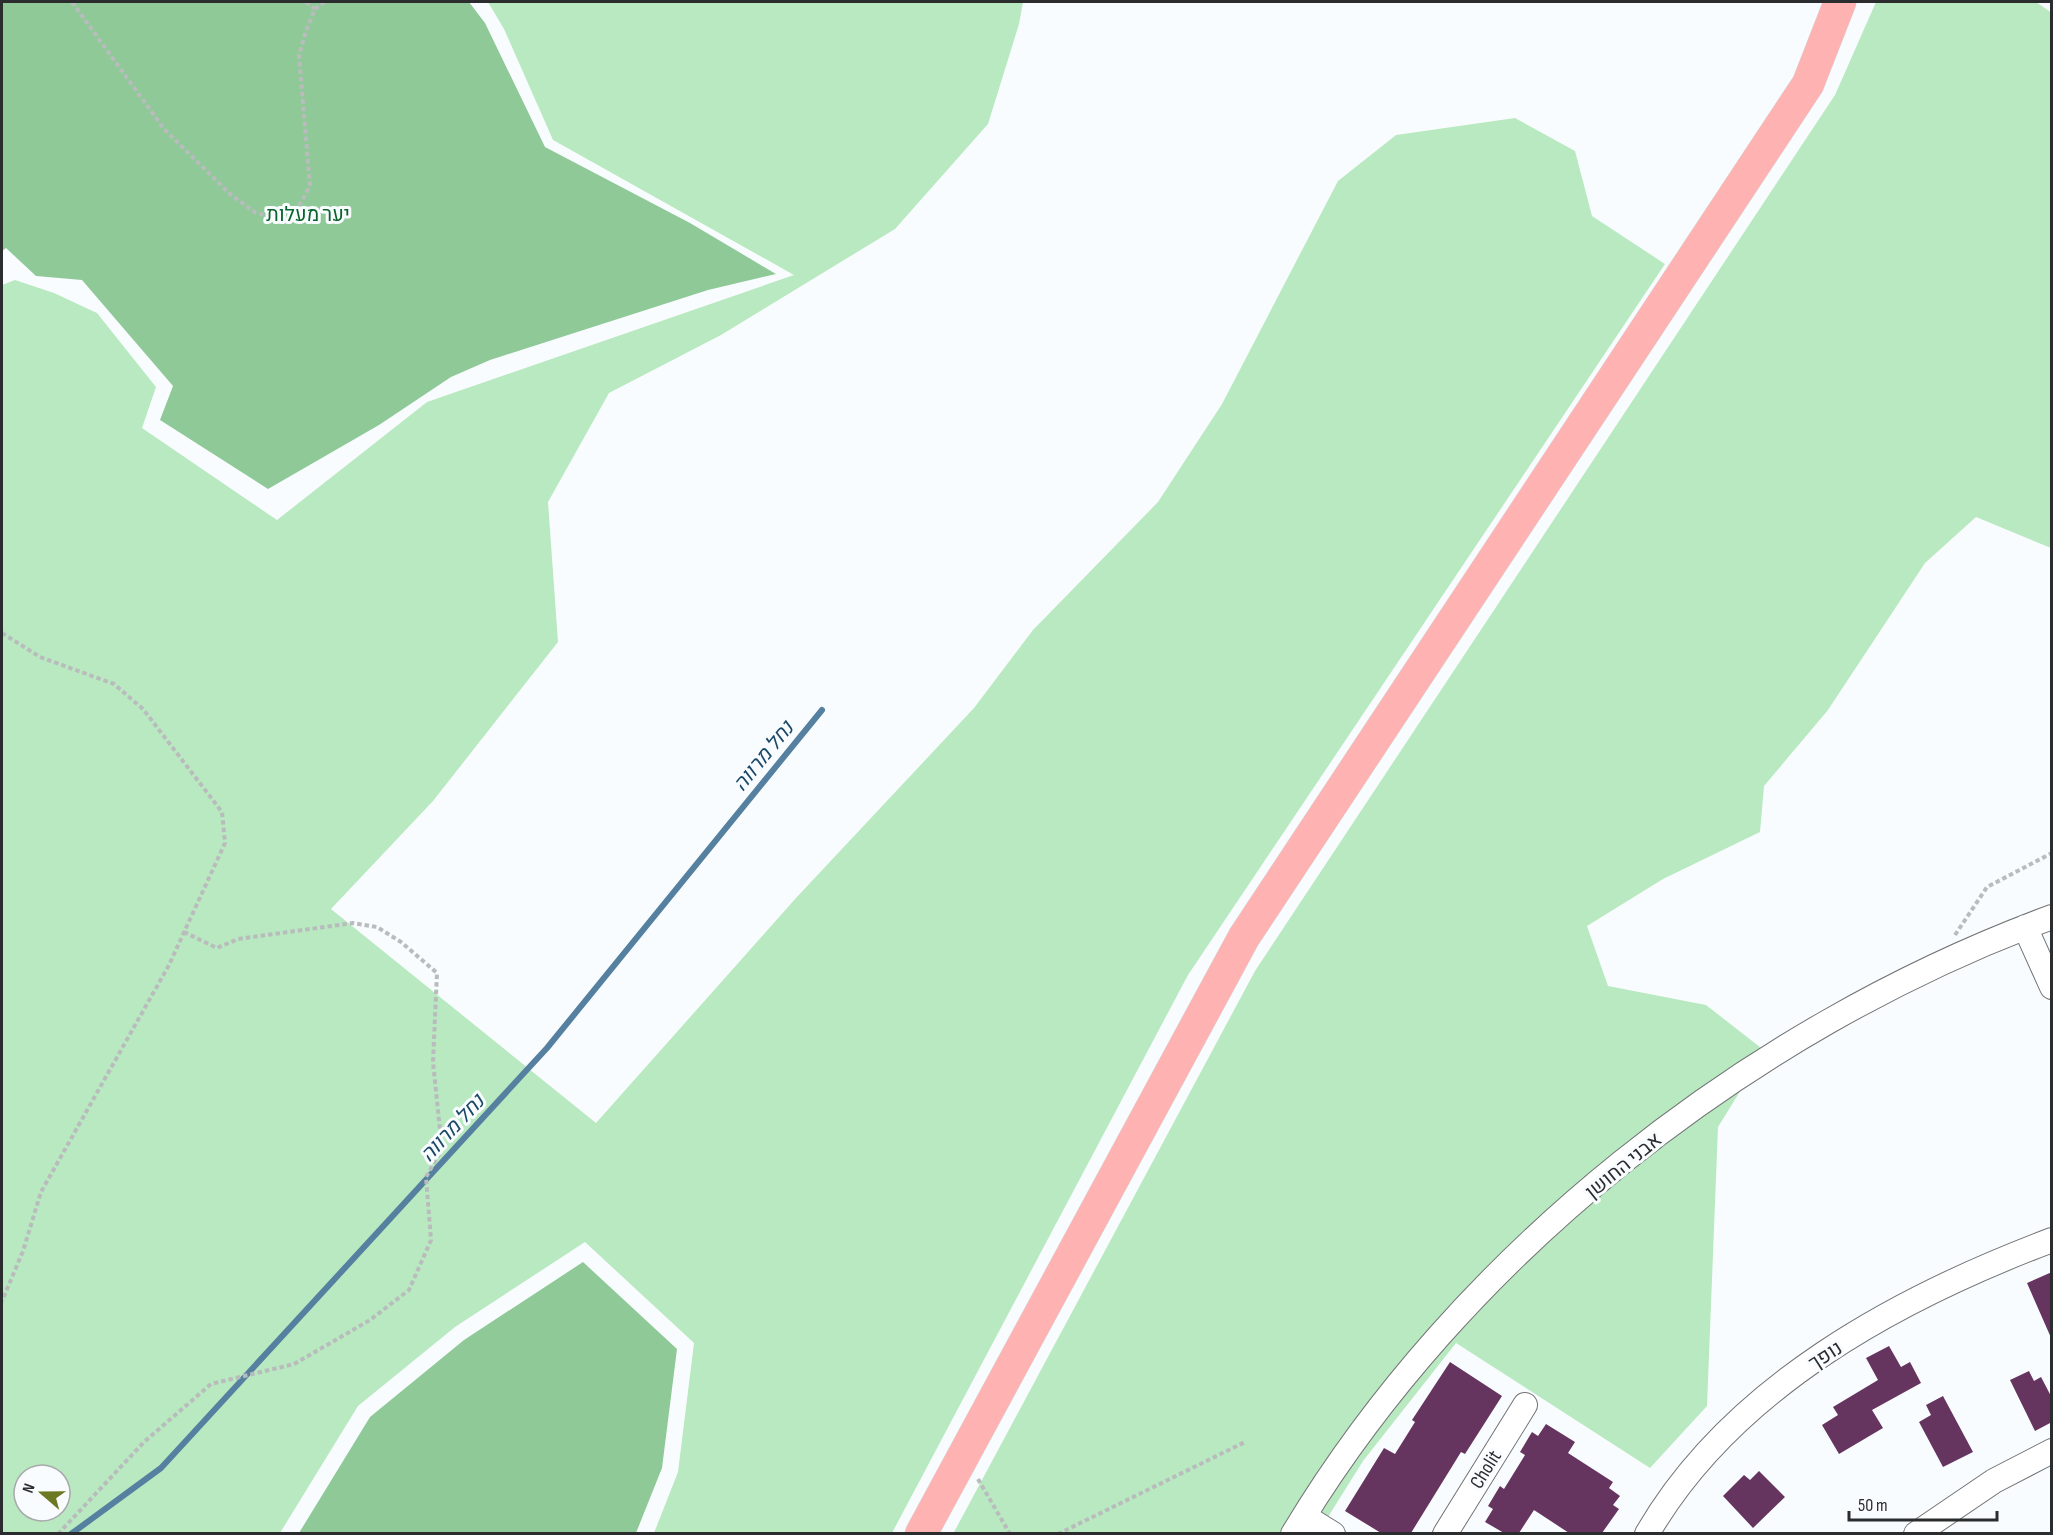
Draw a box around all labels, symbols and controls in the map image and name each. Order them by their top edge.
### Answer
park label: יער מעלות [266,203,350,227]
water label: נחל מרווה [728,715,800,796]
water label: נחל מרווה [415,1089,491,1167]
street label: אבני החושן [1581,1128,1667,1204]
street label: נופך [1804,1336,1847,1376]
street label: Cholit [1465,1446,1507,1493]
north arrow [12,1463,72,1523]
text: N [19,1481,40,1496]
scale bar [1849,1484,1998,1522]
text: 50 m [1858,1495,1888,1516]

